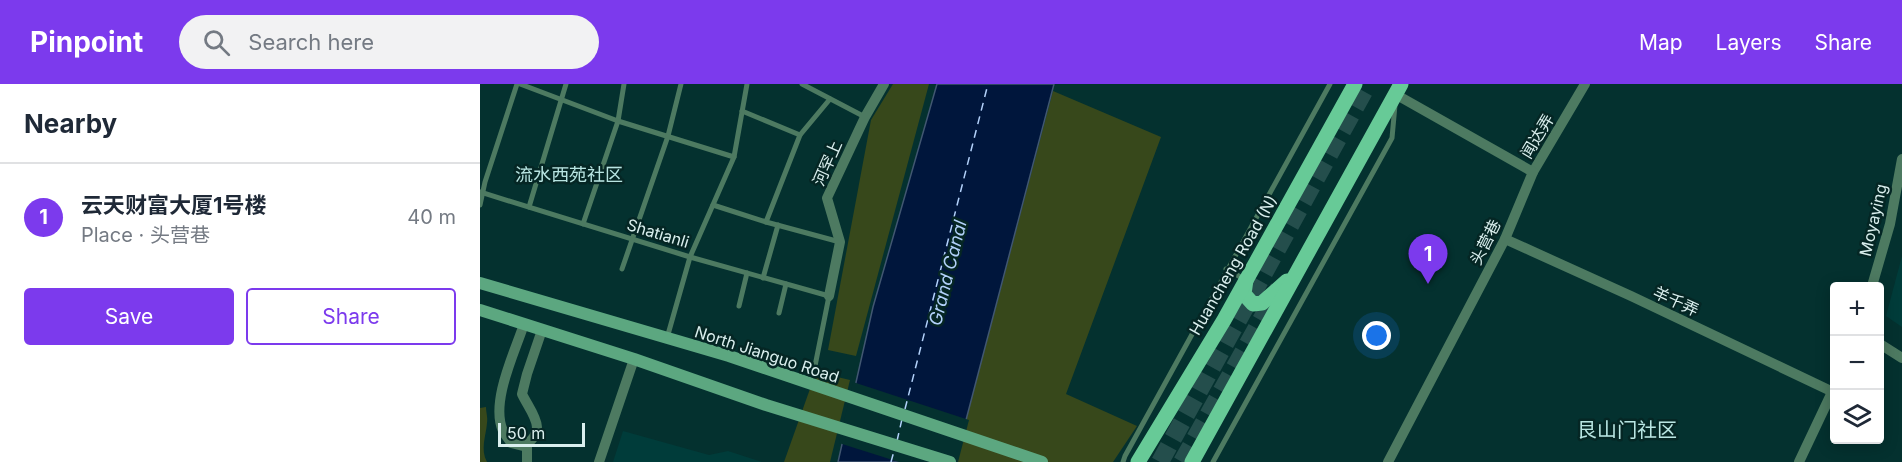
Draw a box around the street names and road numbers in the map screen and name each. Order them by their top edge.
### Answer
street label: 闻达弄 [1516,110,1558,162]
street label: 河罕上 [808,137,846,189]
street label: Moyaying [1855,182,1891,258]
street label: Huancheng Road (N) [1185,191,1281,339]
street label: Shatianli [624,214,692,252]
street label: 头营巷 [1465,216,1505,268]
street label: 羊千弄 [1650,282,1702,320]
street label: North Jianguo Road [692,321,842,387]

